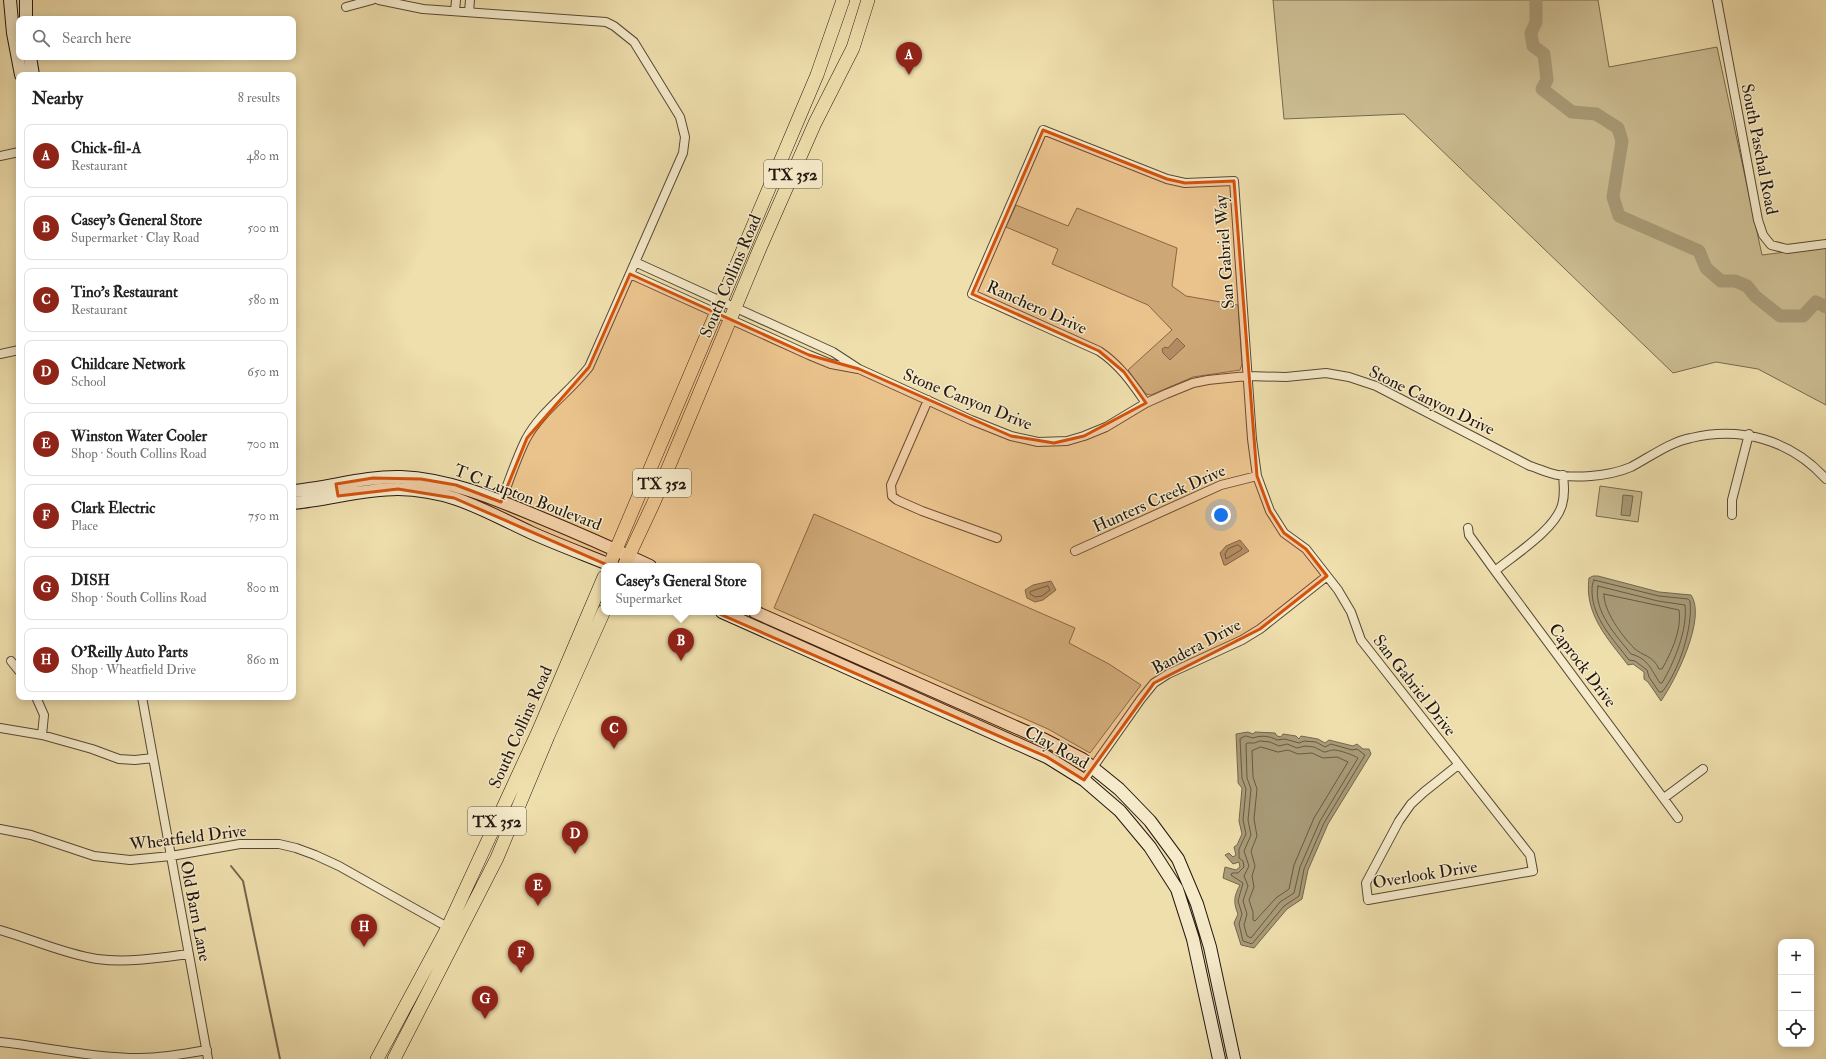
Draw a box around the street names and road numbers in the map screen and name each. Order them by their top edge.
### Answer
street label: South Paschal Road [1737,82,1783,217]
road number: TX 352 [764,160,822,188]
street label: San Gabriel Way [1210,194,1240,310]
street label: South Collins Road [695,211,766,341]
street label: Ranchero Drive [983,276,1090,339]
street label: Stone Canyon Drive [1365,361,1498,441]
street label: Stone Canyon Drive [900,364,1035,436]
street label: T C Lupton Boulevard [451,460,605,536]
street label: Hunters Creek Drive [1090,460,1229,537]
road number: TX 352 [633,469,691,497]
street label: Bandera Drive [1148,614,1244,679]
street label: Caprock Drive [1543,619,1621,712]
street label: San Gabriel Drive [1368,630,1461,740]
street label: South Collins Road [484,662,557,792]
street label: Clay Road [1020,721,1093,775]
road number: TX 352 [468,807,526,835]
street label: Wheatfield Drive [127,820,248,855]
street label: Overlook Drive [1371,856,1479,893]
street label: Old Barn Lane [175,859,216,963]

